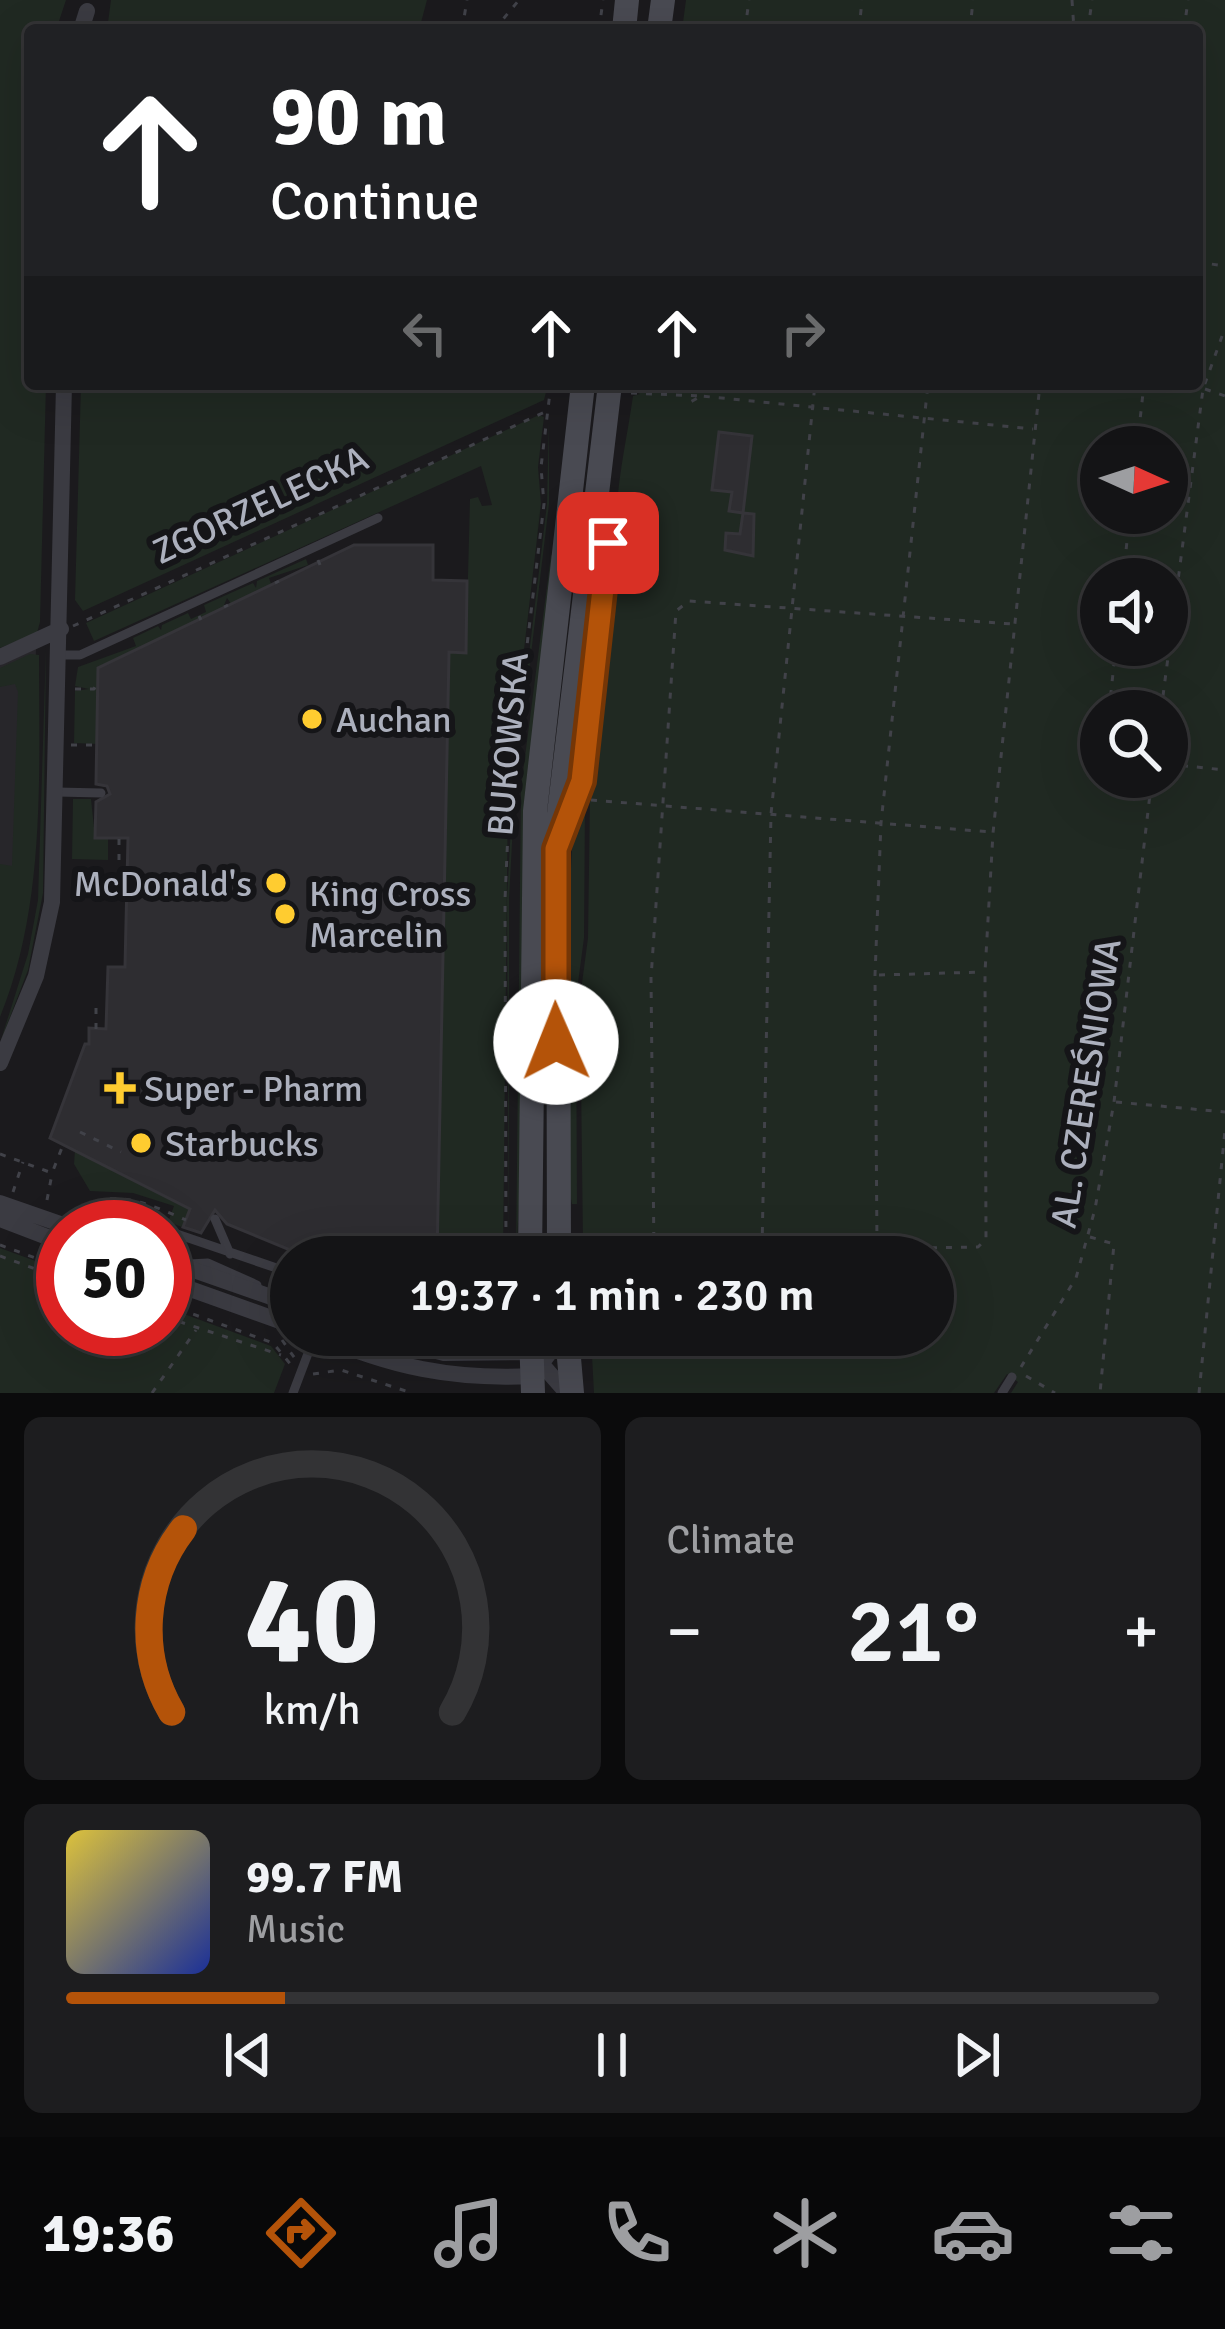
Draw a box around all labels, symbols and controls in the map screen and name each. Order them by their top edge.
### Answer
text: 90 m [270,65,447,169]
icon: ahead [72,72,228,228]
text: Continue [270,168,480,235]
icon: left [392,300,458,366]
icon: ahead [518,300,584,366]
icon: ahead [644,300,710,366]
icon: right [770,300,836,366]
north arrow [1080,426,1188,534]
map controls [1080,426,1188,798]
street label: ZGORZELECKA [146,436,375,575]
pin [557,492,659,594]
icon: arrive [575,510,641,576]
button: sound [1080,558,1188,666]
street label: BUKOWSKA [478,650,539,838]
button: search [1080,690,1188,798]
place label: Auchan [336,698,452,743]
marker: Auchan [299,706,325,732]
place label: McDonald's [73,862,252,907]
marker: McDonald's [263,870,289,896]
place label: King Cross Marcelin [309,872,471,958]
marker: King Cross Marcelin [272,901,298,927]
street label: AL. CZEREŚNIOWA [1041,935,1132,1231]
position arrow [493,979,619,1105]
place label: Super - Pharm [144,1067,363,1112]
marker: Super - Pharm [107,1075,133,1101]
place label: Starbucks [165,1122,318,1167]
marker: Starbucks [128,1130,154,1156]
speed limit sign: 50 [36,1200,192,1356]
text: 19:37 · 1 min · 230 m [410,1268,814,1323]
text: Climate [667,1516,795,1564]
text: 40 [245,1544,380,1697]
text: 21° [847,1576,979,1687]
text: − [667,1591,702,1672]
text: + [1123,1591,1159,1672]
text: km/h [264,1683,361,1736]
text: 99.7 FM [246,1850,403,1905]
text: Music [246,1905,345,1953]
icon: previous [215,2022,281,2088]
icon: pause [579,2022,645,2088]
icon: next [944,2022,1010,2088]
icon: directions [259,2191,343,2275]
icon: music [427,2191,511,2275]
icon: phone [595,2191,679,2275]
icon: climate [763,2191,847,2275]
icon: car [931,2191,1015,2275]
icon: filters [1099,2191,1183,2275]
text: 19:36 [42,2200,175,2267]

